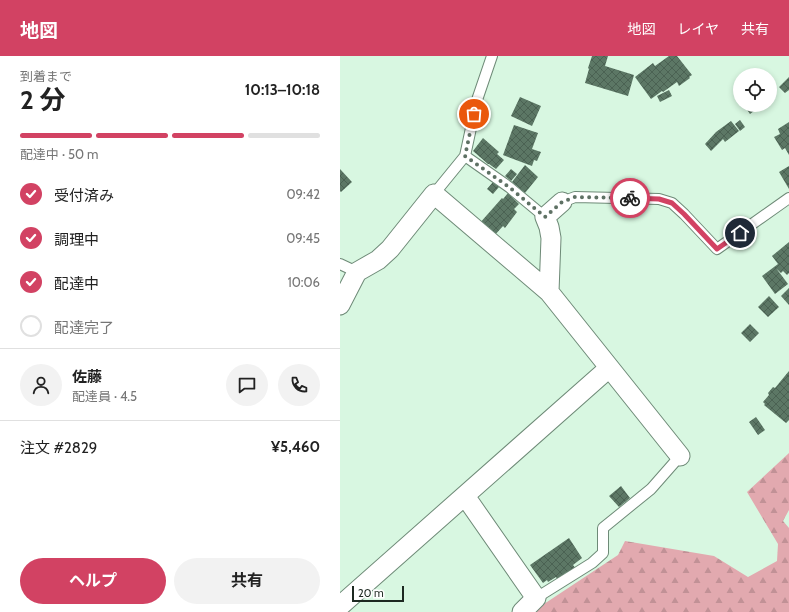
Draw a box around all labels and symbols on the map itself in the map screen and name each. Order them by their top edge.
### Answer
pin [457,97,491,131]
courier [610,178,650,218]
pin [723,216,757,250]
scale bar [352,584,404,603]

